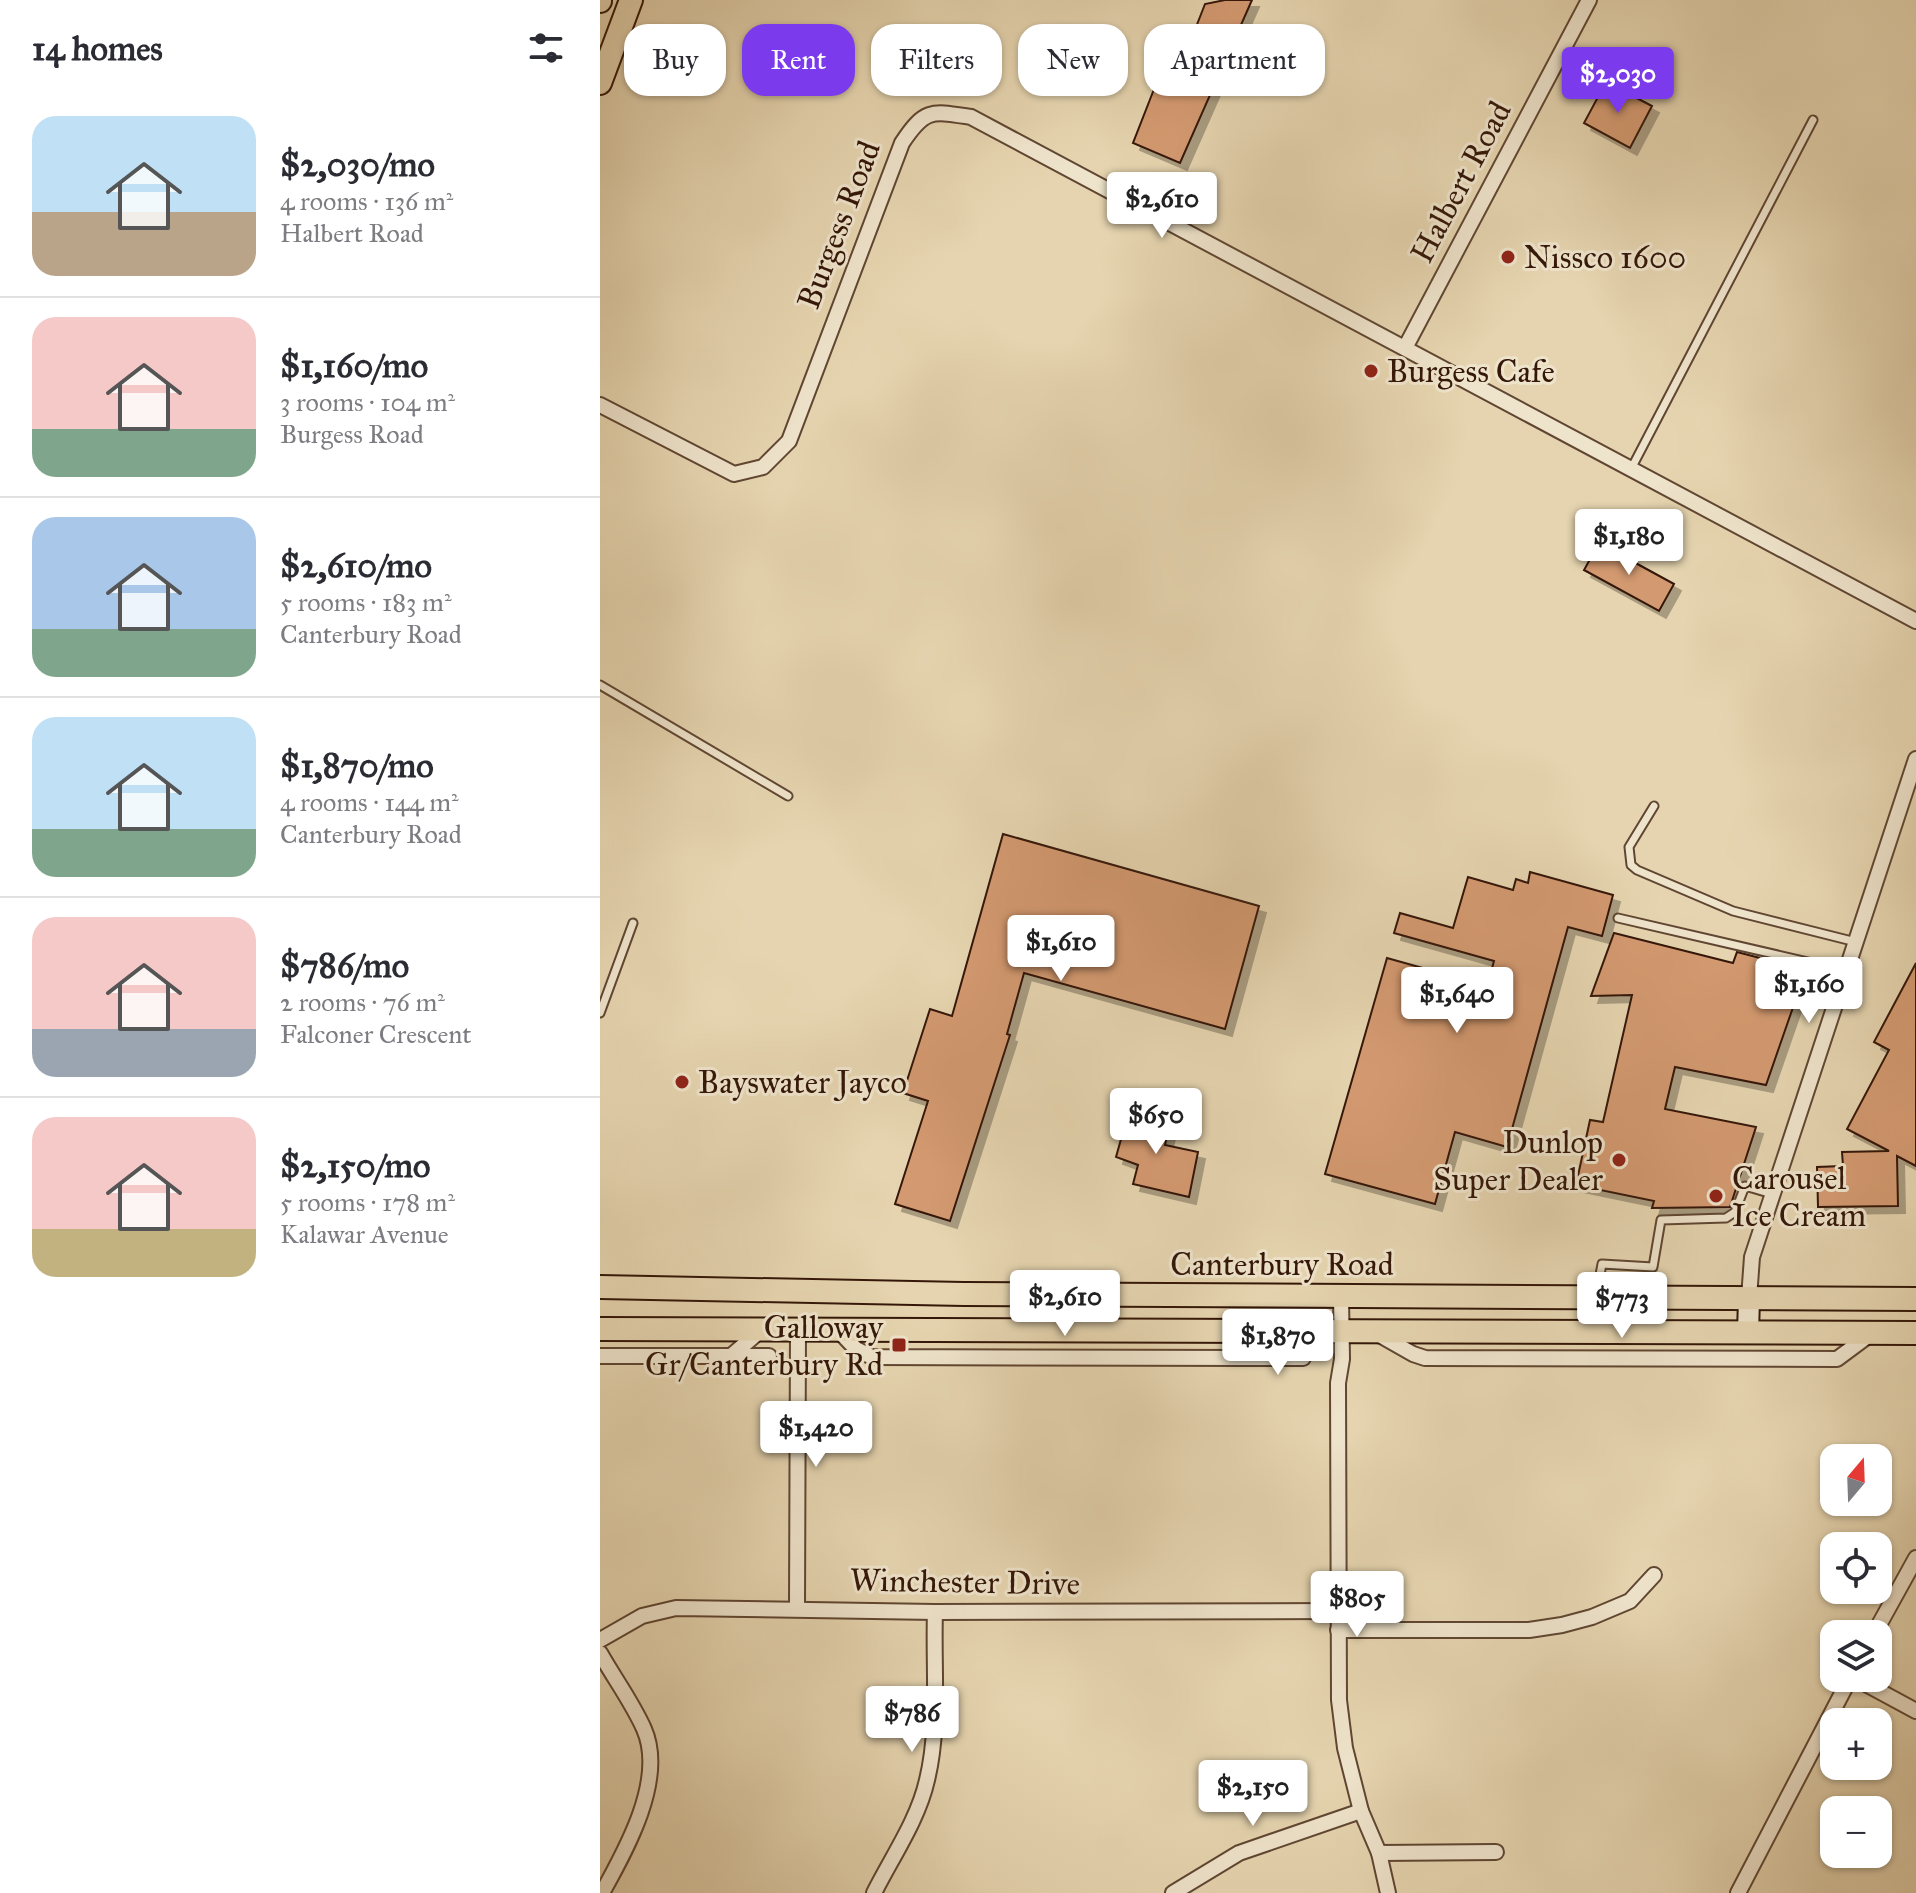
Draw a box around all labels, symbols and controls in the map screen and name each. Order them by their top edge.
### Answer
chip: Buy [624,24,726,96]
chip: Rent [742,24,855,96]
chip: Filters [871,24,1002,96]
chip: New [1018,24,1128,96]
chip: Apartment [1144,24,1325,96]
icon: filters [524,26,568,70]
text: 14 homes [32,28,163,69]
pin: $2,030 [1553,47,1683,115]
text: $2,030 [1580,57,1656,89]
street label: Halbert Road [1402,95,1520,269]
street label: Burgess Road [789,135,889,315]
text: $2,030/mo [280,144,435,185]
icon: home [96,148,192,244]
pin: $2,610 [1097,172,1227,240]
text: $2,610 [1125,182,1199,214]
text: 4 rooms · 136 m² [280,185,453,217]
text: Halbert Road [280,217,424,249]
place label: Nissco 1600 [1524,238,1686,277]
marker: Nissco 1600 [1499,248,1517,266]
text: $1,160/mo [280,345,428,386]
icon: home [96,349,192,445]
place label: Burgess Cafe [1387,352,1555,391]
marker: Burgess Cafe [1362,362,1380,380]
text: 3 rooms · 104 m² [280,386,455,418]
text: Burgess Road [280,418,424,450]
pin: $1,180 [1564,509,1694,577]
text: $1,180 [1593,519,1665,551]
text: $2,610/mo [280,545,432,586]
icon: home [96,549,192,645]
text: 5 rooms · 183 m² [280,586,452,618]
text: Canterbury Road [280,618,462,650]
text: $1,870/mo [280,745,434,786]
icon: home [96,749,192,845]
text: 4 rooms · 144 m² [280,786,459,818]
text: Canterbury Road [280,818,462,850]
pin: $1,610 [996,915,1126,983]
text: $1,610 [1025,925,1097,957]
text: $786/mo [280,945,409,986]
icon: home [96,949,192,1045]
pin: $1,160 [1744,957,1874,1025]
pin: $1,640 [1392,967,1522,1035]
text: $1,160 [1773,967,1845,999]
text: $1,640 [1419,977,1495,1009]
text: 2 rooms · 76 m² [280,986,445,1018]
text: Falconer Crescent [280,1018,471,1050]
place label: Bayswater Jayco [698,1063,907,1102]
marker: Bayswater Jayco [673,1073,691,1091]
pin: $650 [1109,1088,1203,1156]
text: $650 [1128,1098,1184,1130]
place label: Dunlop Super Dealer [1433,1123,1603,1199]
text: $2,150/mo [280,1145,430,1186]
icon: home [96,1149,192,1245]
marker: Dunlop Super Dealer [1610,1151,1628,1169]
place label: Carousel Ice Cream [1732,1159,1866,1235]
text: 5 rooms · 178 m² [280,1186,455,1218]
marker: Carousel Ice Cream [1707,1187,1725,1205]
text: Kalawar Avenue [280,1218,449,1250]
street label: Canterbury Road [1170,1245,1394,1284]
pin: $2,610 [1000,1270,1130,1338]
pin: $773 [1575,1272,1669,1340]
text: $2,610 [1028,1280,1102,1312]
text: $773 [1595,1282,1649,1314]
place label: Galloway Gr/Canterbury Rd [645,1308,884,1384]
pin: $1,870 [1213,1309,1343,1377]
text: $1,870 [1240,1319,1316,1351]
marker: Galloway Gr/Canterbury Rd [890,1336,908,1354]
pin: $1,420 [751,1401,881,1469]
text: $1,420 [778,1411,854,1443]
north arrow [1820,1444,1892,1516]
map controls [1820,1444,1892,1868]
button: locate [1820,1532,1892,1604]
street label: Winchester Drive [850,1560,1080,1604]
pin: $805 [1310,1571,1404,1639]
text: $805 [1329,1581,1385,1613]
button: layers [1820,1620,1892,1692]
pin: $786 [865,1686,959,1754]
text: $786 [884,1696,940,1728]
button: + [1820,1708,1892,1780]
pin: $2,150 [1188,1760,1318,1828]
text: $2,150 [1217,1770,1290,1802]
button: − [1820,1796,1892,1868]

